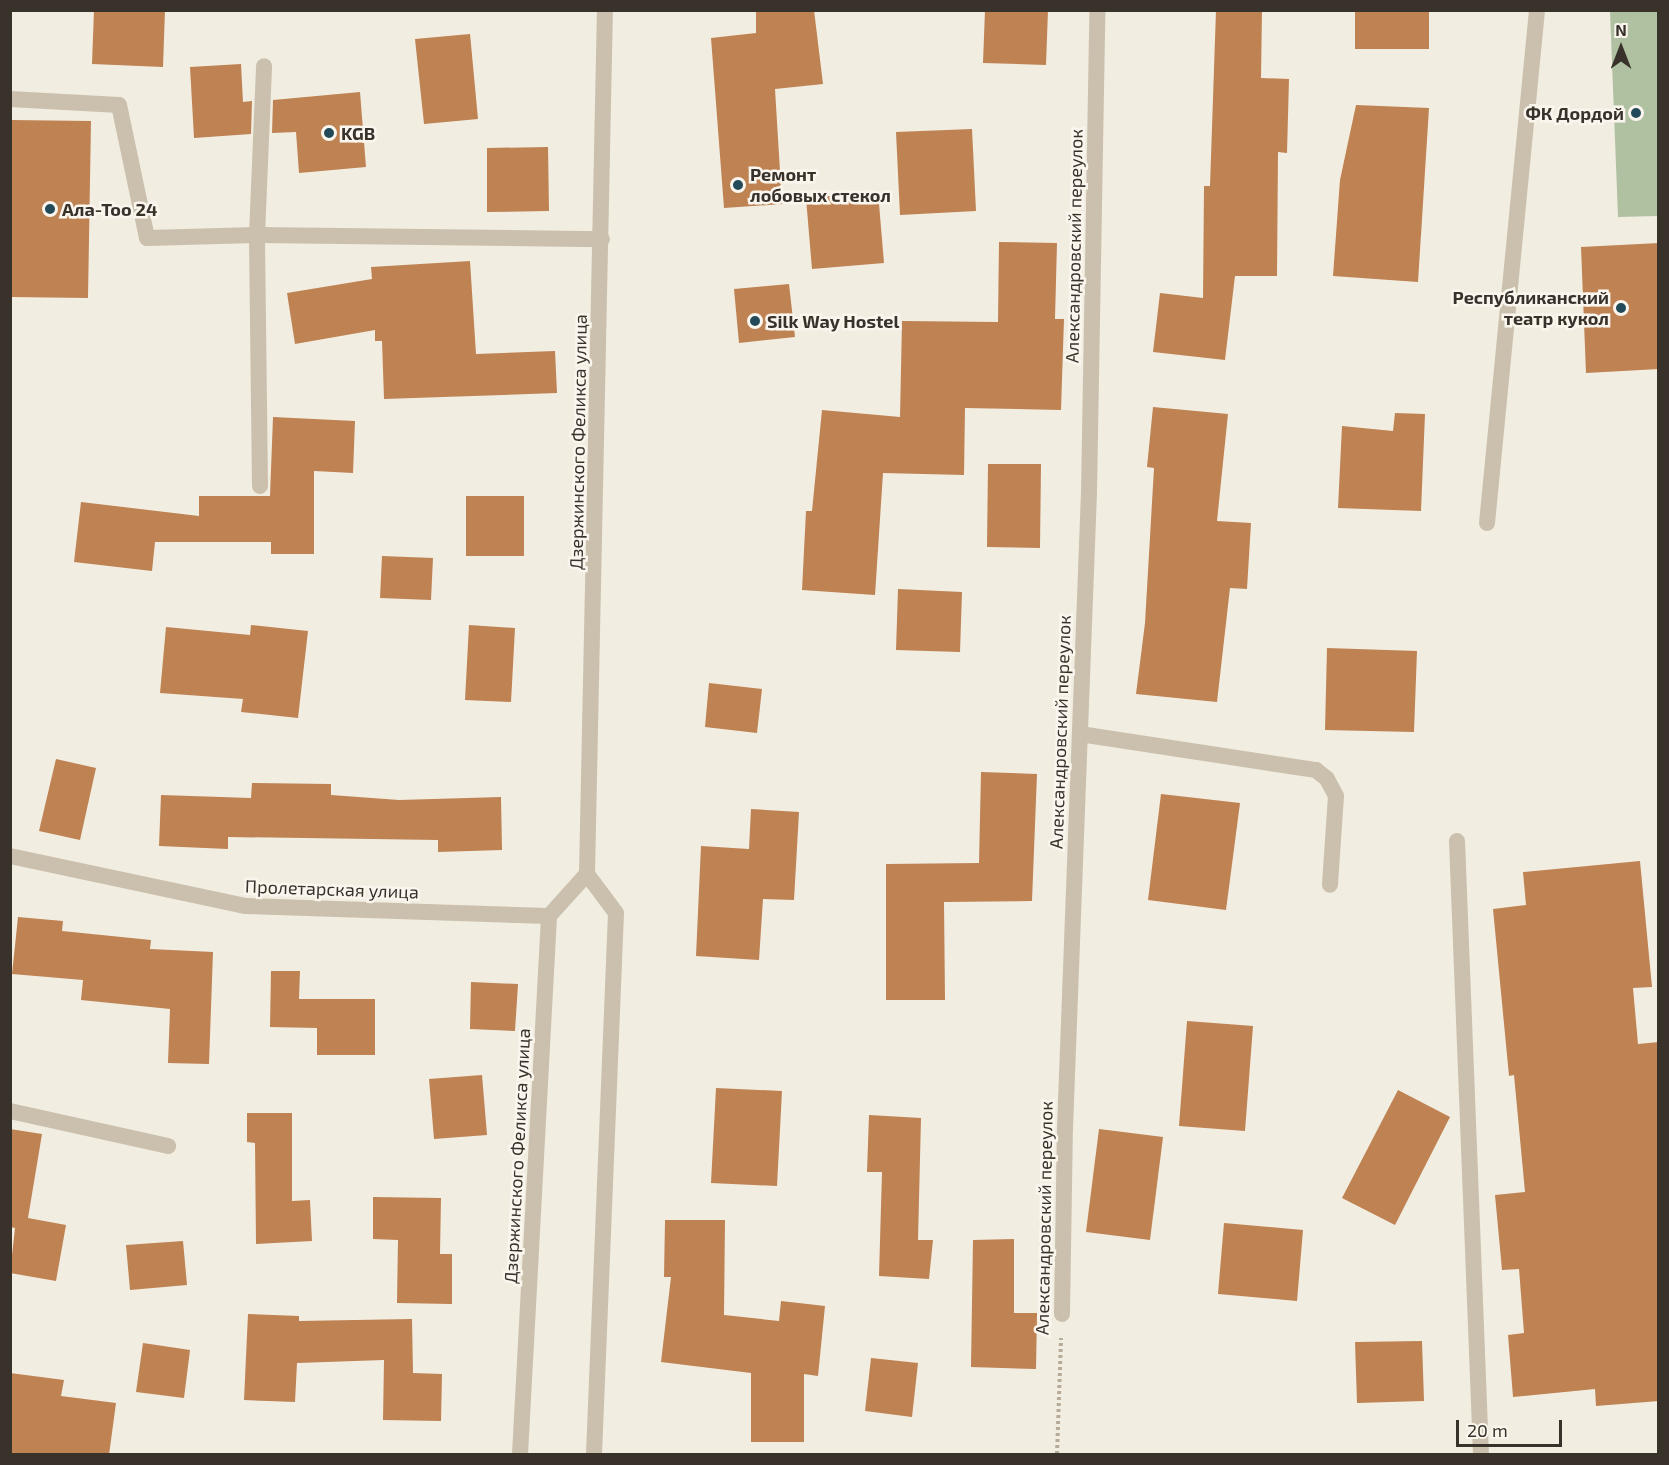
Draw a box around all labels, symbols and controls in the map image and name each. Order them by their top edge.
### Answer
north arrow [1591,18,1651,78]
text: N [1615,20,1627,39]
place label: ФК Дордой [1526,102,1624,124]
marker: ФК Дордой [1629,106,1643,120]
place label: KGB [341,122,375,144]
marker: KGB [322,126,336,140]
street label: Александровский переулок [1061,129,1087,363]
place label: Ремонт лобовых стекол [750,164,891,207]
marker: Ремонт лобовых стекол [731,178,745,192]
place label: Ала-Тоо 24 [62,198,157,220]
marker: Ала-Тоо 24 [43,202,57,216]
place label: Республиканский театр кукол [1453,287,1609,330]
marker: Республиканский театр кукол [1614,301,1628,315]
place label: Silk Way Hostel [767,310,900,332]
street label: Дзержинского Феликса улица [565,314,591,570]
marker: Silk Way Hostel [748,314,762,328]
street label: Александровский переулок [1045,615,1075,849]
street label: Пролетарская улица [245,875,419,903]
street label: Дзержинского Феликса улица [500,1028,534,1284]
street label: Александровский переулок [1031,1101,1057,1335]
scale bar [1459,1408,1566,1446]
text: 20 m [1467,1419,1508,1441]

